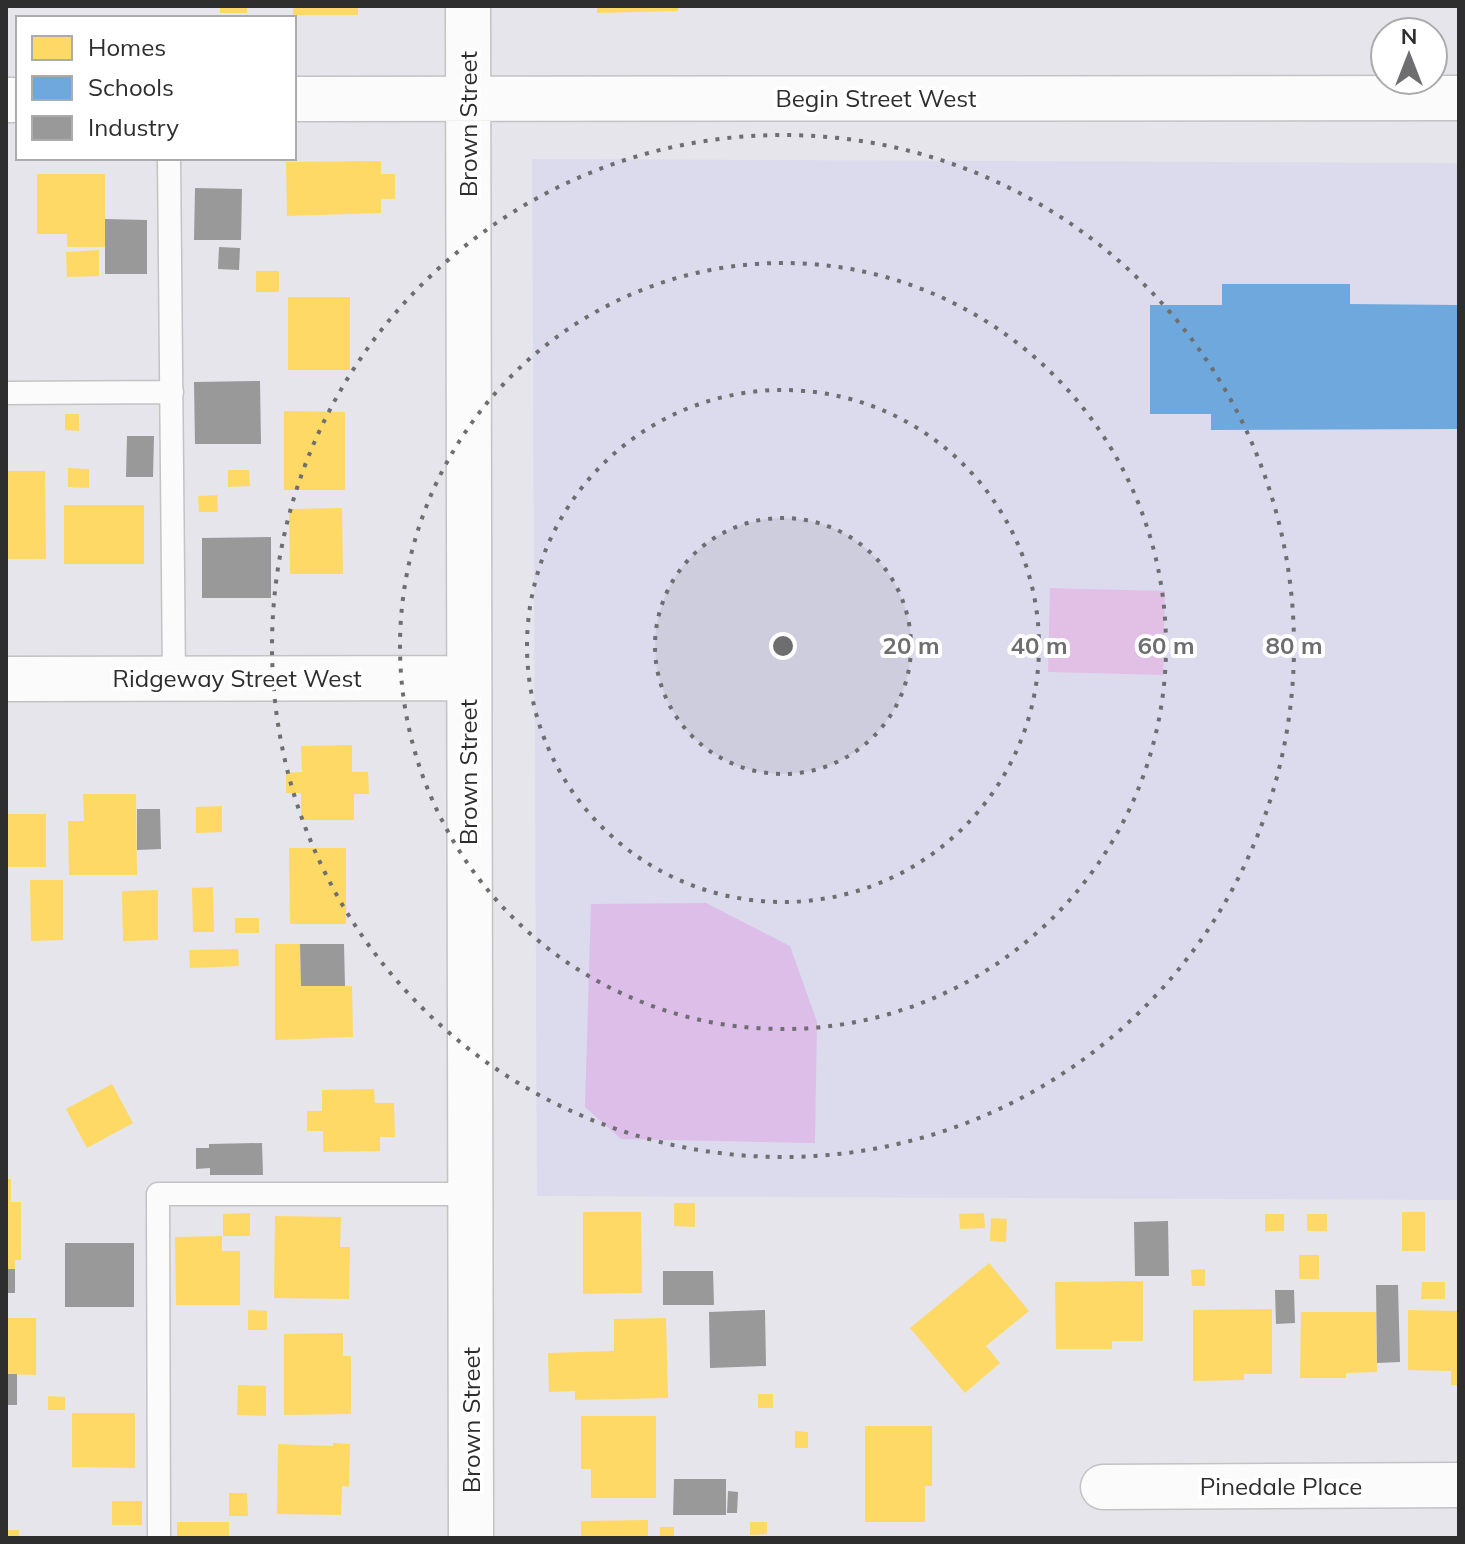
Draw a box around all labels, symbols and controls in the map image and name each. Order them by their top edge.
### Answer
legend [16,16,296,160]
north arrow [1369,16,1449,96]
text: N [1401,22,1417,50]
text: Homes [88,32,166,62]
street label: Brown Street [453,51,483,197]
text: Schools [88,72,174,102]
street label: Begin Street West [775,83,977,113]
text: Industry [88,112,179,142]
text: 20 m [883,630,939,660]
text: 40 m [1011,630,1067,660]
text: 60 m [1138,630,1194,660]
text: 80 m [1266,630,1322,660]
centre of rings [769,632,797,660]
street label: Ridgeway Street West [112,663,362,693]
street label: Brown Street [453,699,483,845]
street label: Brown Street [456,1347,486,1493]
street label: Pinedale Place [1200,1471,1362,1501]

